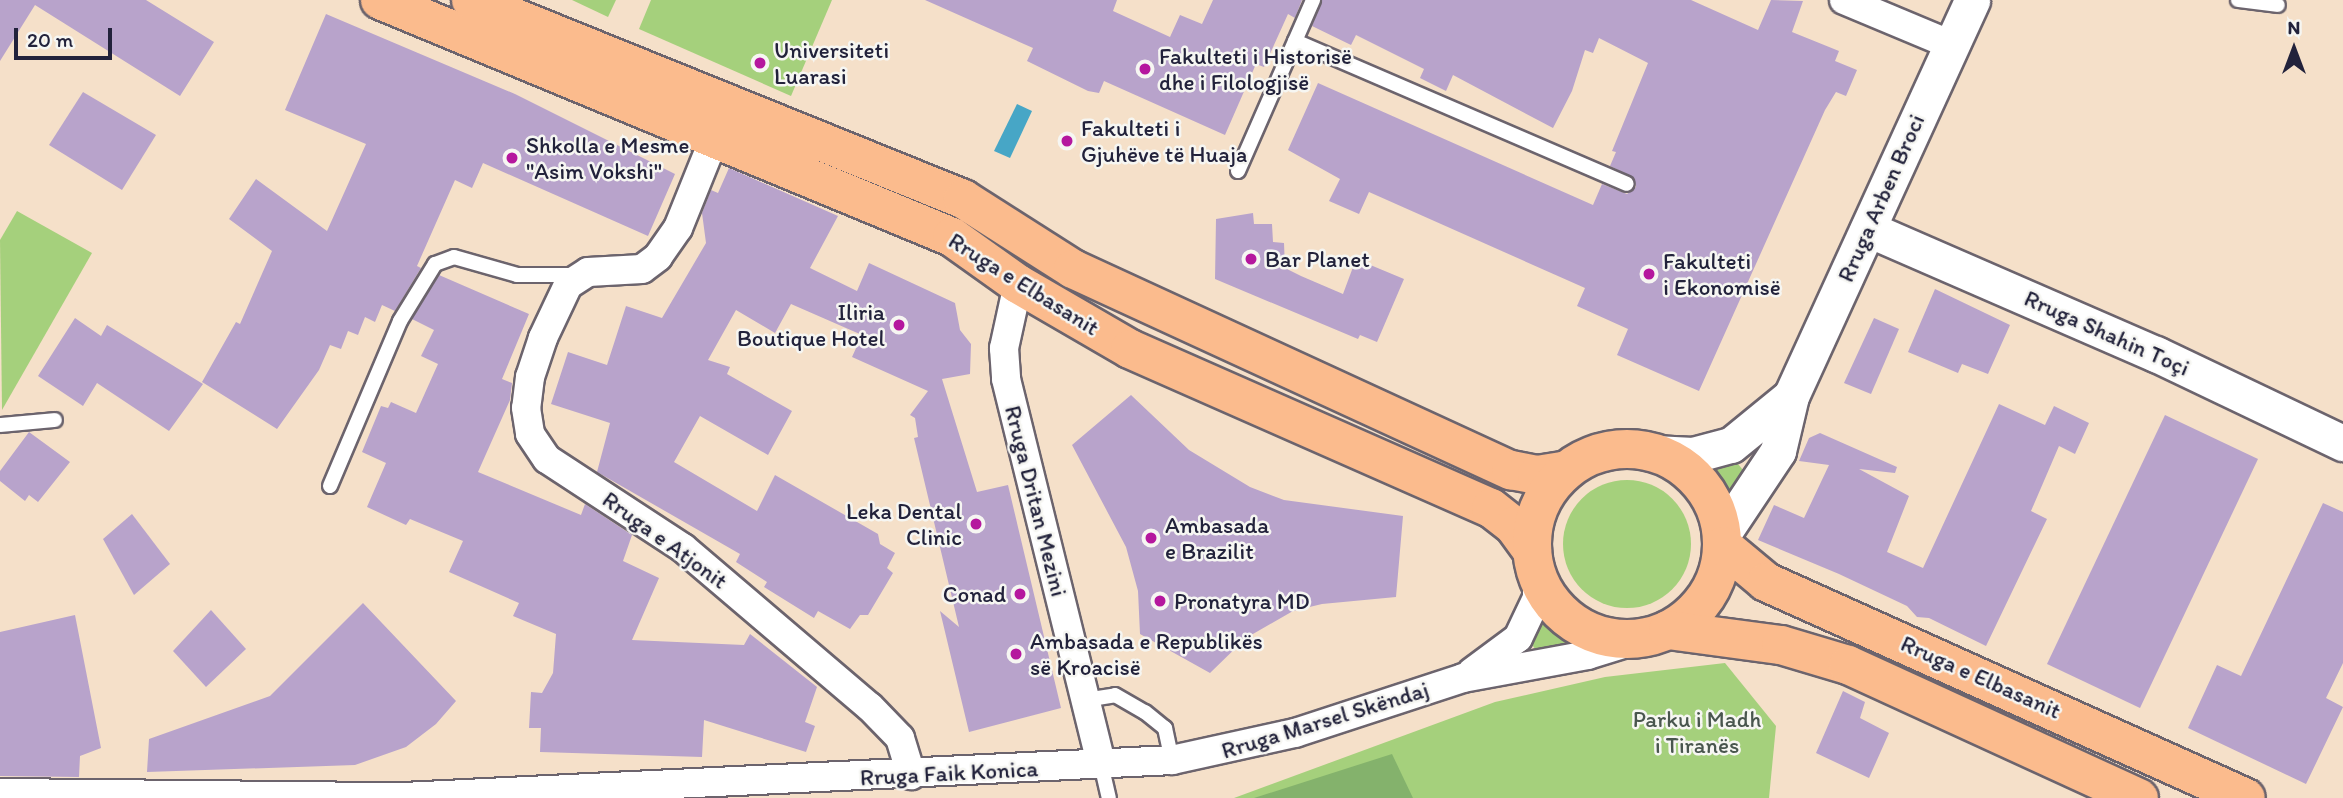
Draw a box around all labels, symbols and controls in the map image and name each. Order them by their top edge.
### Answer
scale bar [18,14,116,58]
north arrow [2259,14,2329,84]
text: N [2288,16,2300,39]
text: 20 m [27,27,73,52]
place label: Universiteti Luarasi [774,36,889,90]
place label: Fakulteti i Historisë dhe i Filologjisë [1159,42,1352,96]
marker: Universiteti Luarasi [752,55,768,71]
marker: Fakulteti i Historisë dhe i Filologjisë [1137,61,1153,77]
street label: Rruga Arben Broci [1832,110,1930,286]
place label: Fakulteti i Gjuhëve të Huaja [1081,114,1247,168]
place label: Shkolla e Mesme "Asim Vokshi" [526,131,689,185]
marker: Fakulteti i Gjuhëve të Huaja [1059,133,1075,149]
marker: Shkolla e Mesme "Asim Vokshi" [504,150,520,166]
street label: Rruga e Elbasanit [944,227,1104,341]
place label: Bar Planet [1265,245,1370,273]
place label: Fakulteti i Ekonomisë [1663,247,1781,301]
marker: Bar Planet [1243,251,1259,267]
marker: Fakulteti i Ekonomisë [1641,266,1657,282]
street label: Rruga Shahin Toçi [2021,285,2193,381]
place label: Iliria Boutique Hotel [737,298,885,352]
marker: Iliria Boutique Hotel [891,317,907,333]
street label: Rruga Dritan Mezini [999,403,1073,599]
street label: Rruga e Atjonit [597,485,733,595]
place label: Leka Dental Clinic [845,497,962,551]
place label: Ambasada e Brazilit [1165,511,1269,565]
marker: Leka Dental Clinic [968,516,984,532]
marker: Ambasada e Brazilit [1143,530,1159,546]
place label: Conad [943,580,1006,608]
marker: Conad [1012,586,1028,602]
place label: Pronatyra MD [1174,587,1309,615]
marker: Pronatyra MD [1152,593,1168,609]
place label: Ambasada e Republikës së Kroacisë [1030,627,1262,681]
street label: Rruga e Elbasanit [1897,629,2065,725]
marker: Ambasada e Republikës së Kroacisë [1008,646,1024,662]
street label: Rruga Marsel Skëndaj [1219,675,1431,765]
park label: Parku i Madh i Tiranës [1633,705,1761,759]
street label: Rruga Faik Konica [860,755,1038,791]

